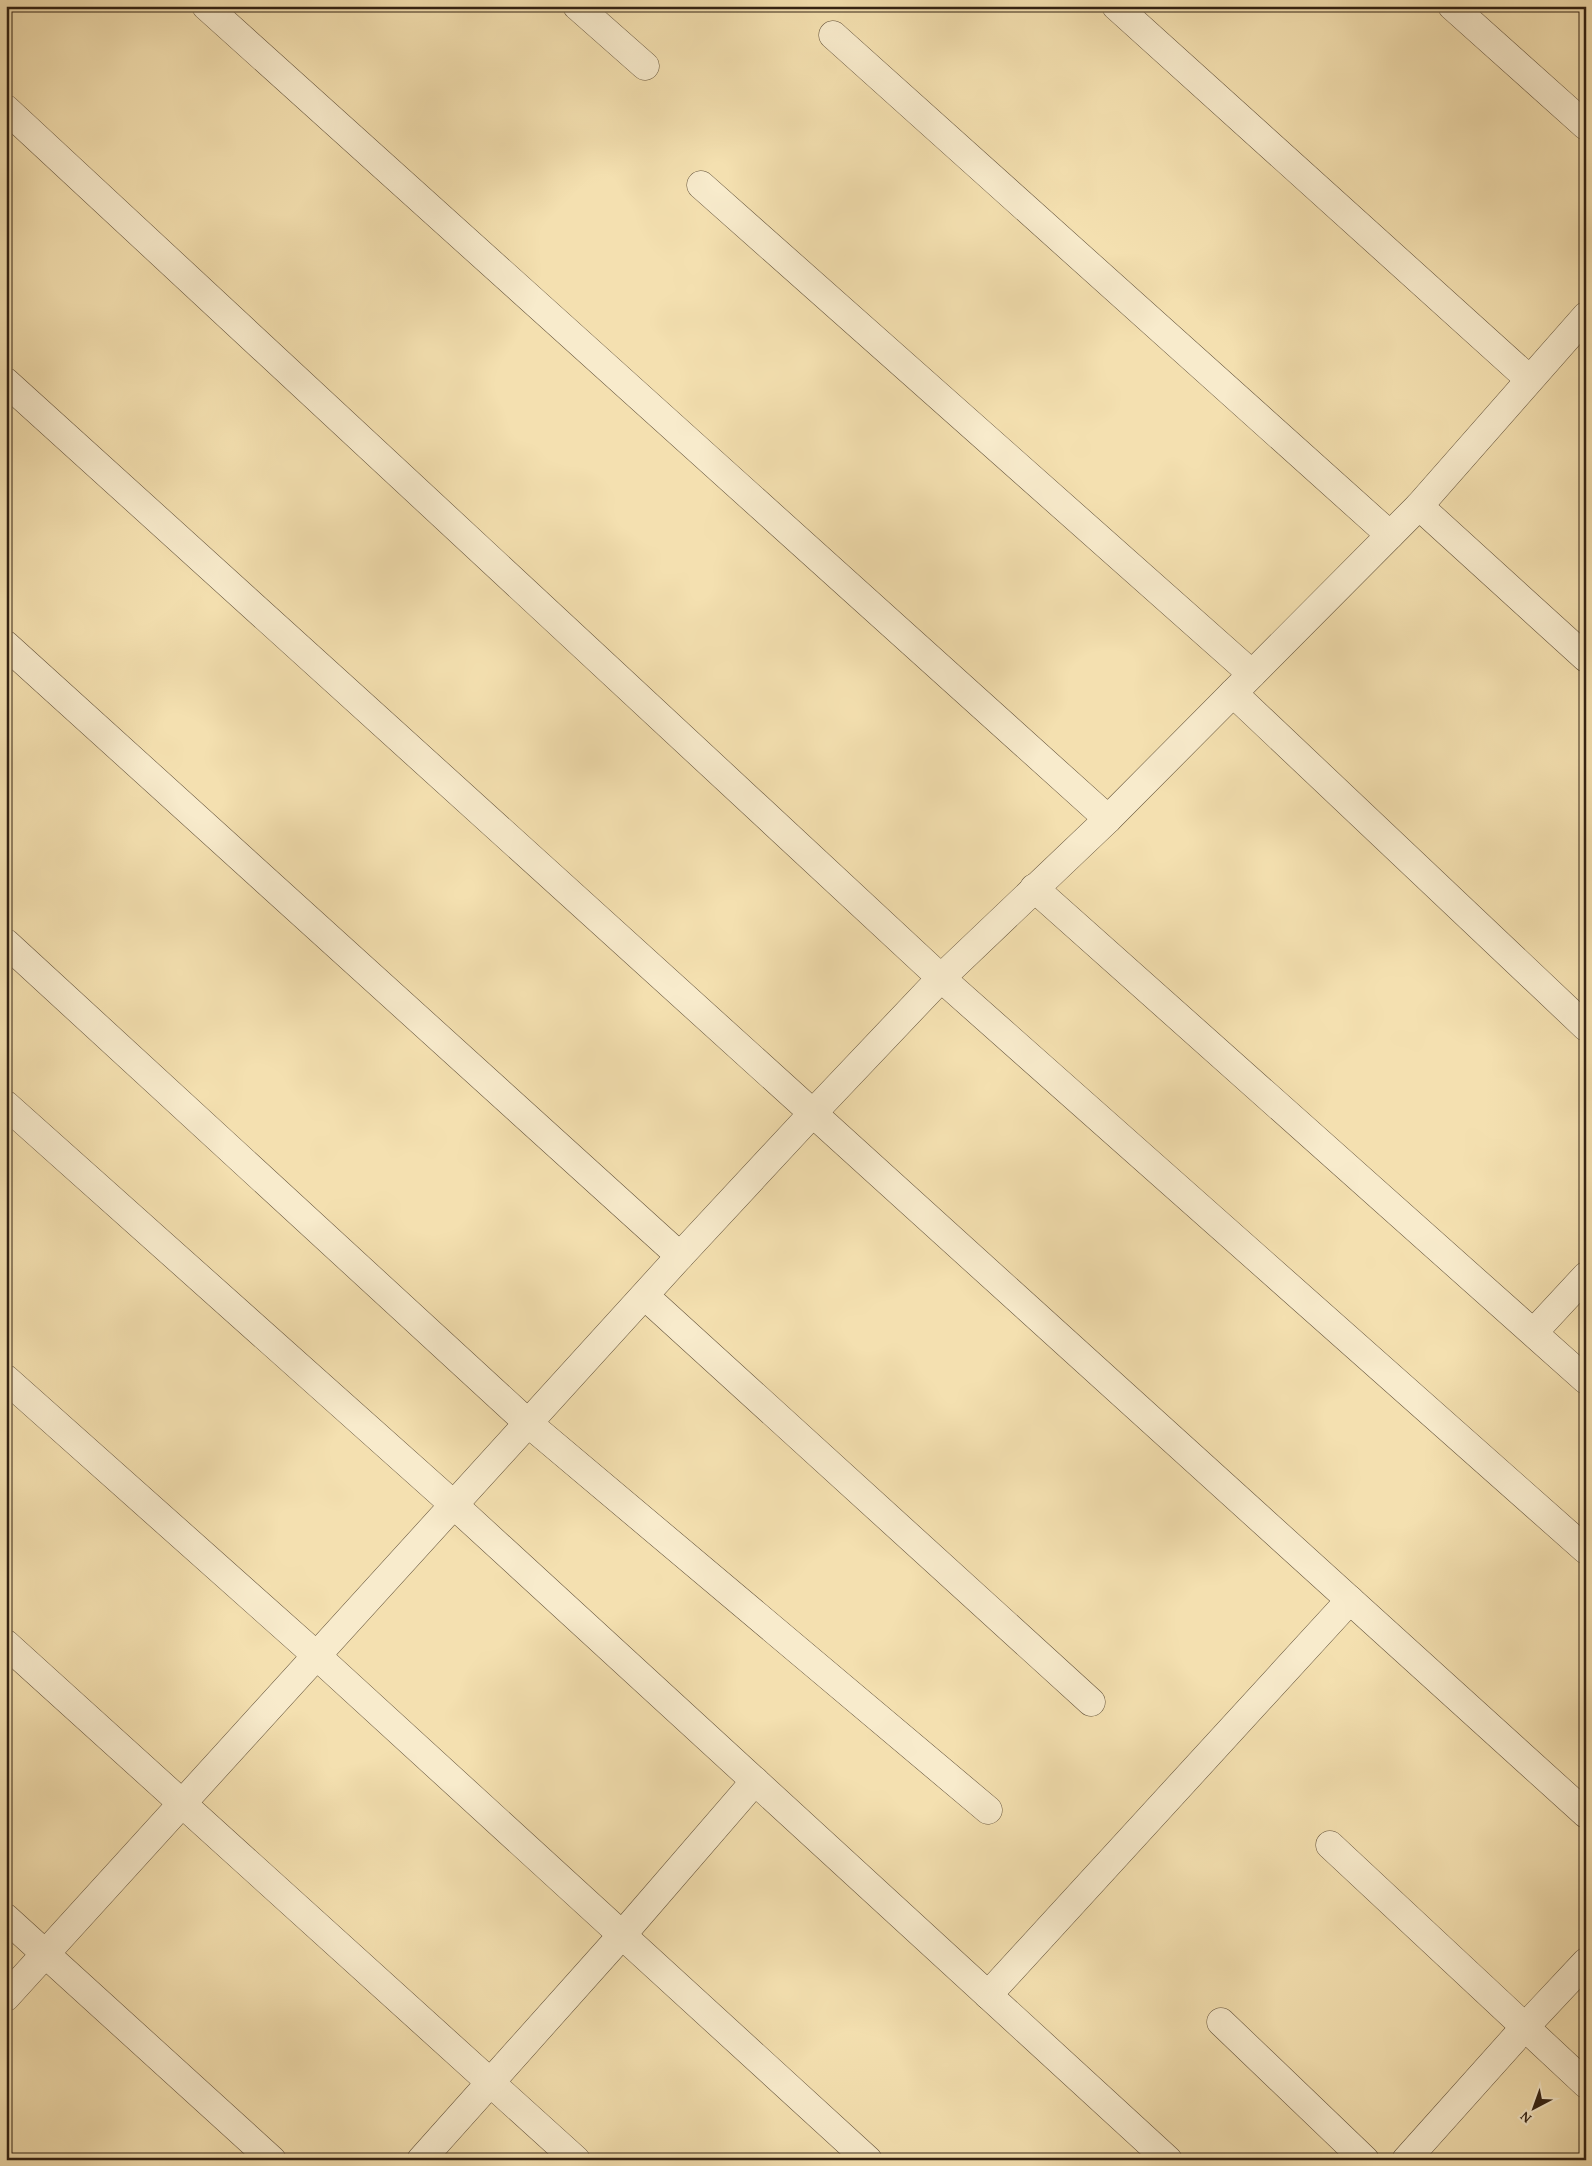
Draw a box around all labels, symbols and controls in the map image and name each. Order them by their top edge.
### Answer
north arrow [1510,2084,1560,2134]
text: N [1515,2107,1536,2128]

